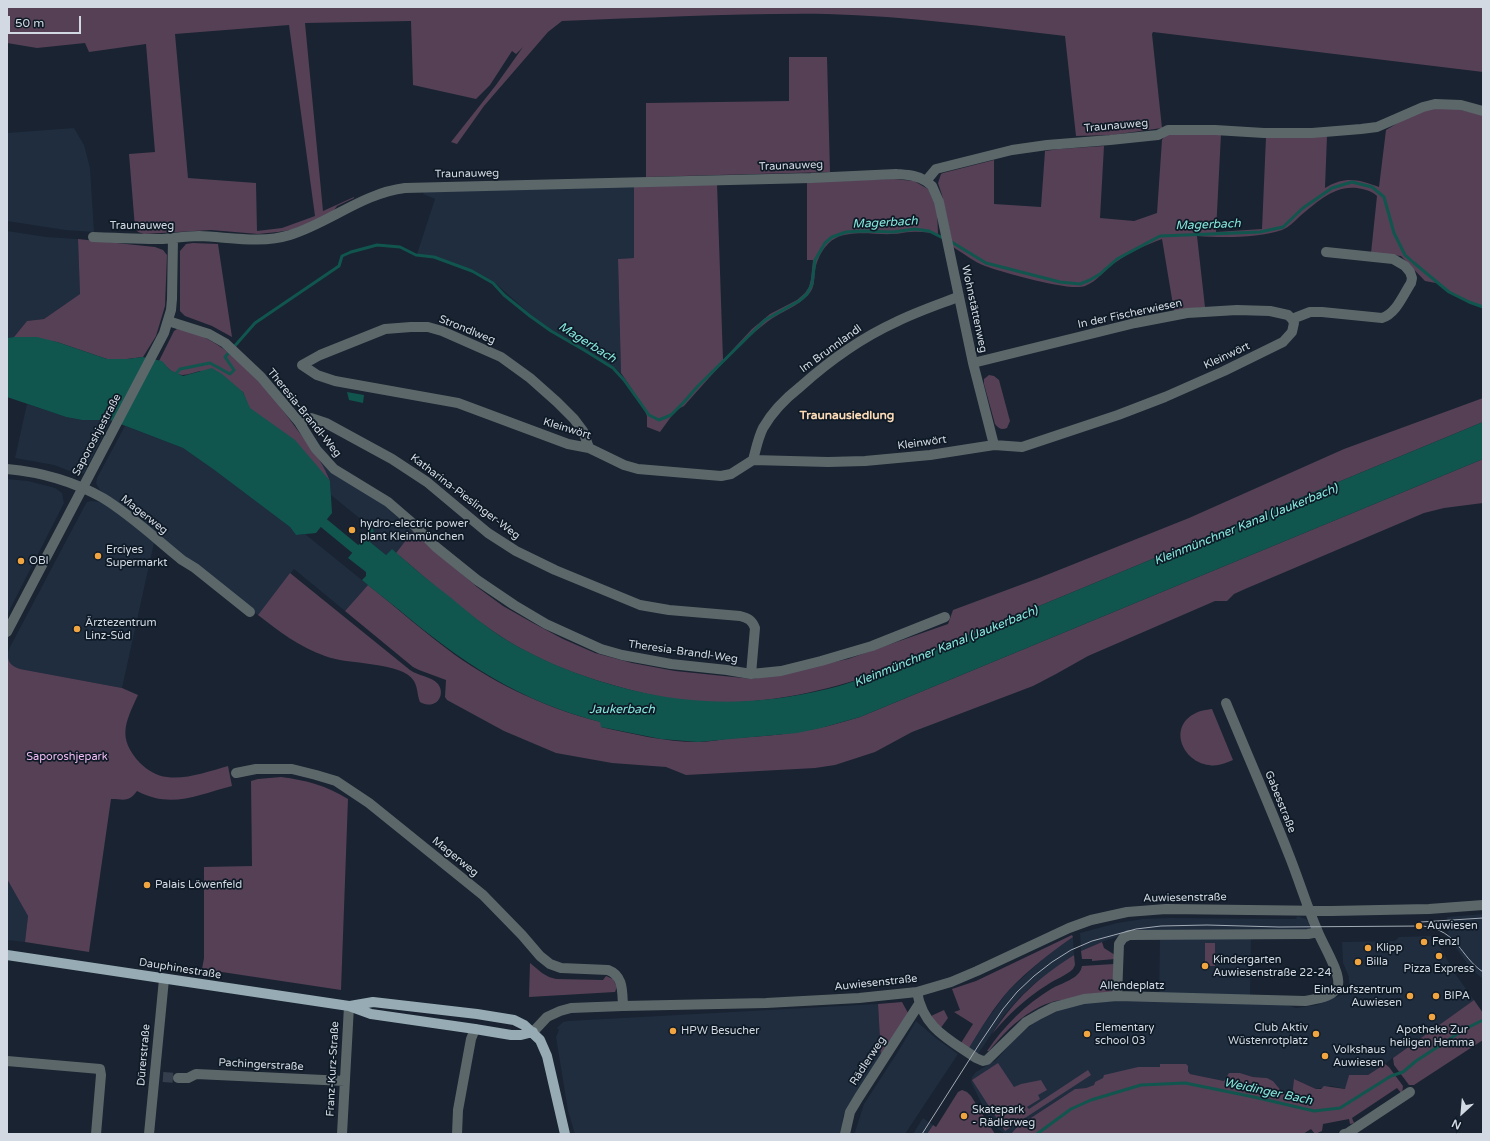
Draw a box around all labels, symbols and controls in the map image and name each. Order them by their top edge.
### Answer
scale bar [10,8,83,34]
text: 50 m [15,16,44,30]
street label: Traunauweg [1083,117,1149,135]
street label: Traunauweg [759,158,823,174]
street label: Traunauweg [435,167,499,181]
water label: Magerbach [852,214,918,232]
water label: Magerbach [1175,217,1241,233]
street label: Traunauweg [110,219,174,233]
street label: Wohnstättenweg [958,264,990,354]
street label: In der Fischerwiesen [1077,296,1183,332]
street label: Strondlweg [437,313,497,347]
water label: Magerbach [555,320,619,366]
street label: Im Brunnlandl [798,322,864,376]
street label: Kleinwört [1202,340,1252,372]
street label: Theresia-Brandl-Weg [264,366,344,460]
street label: Saporoshjestraße [70,392,124,478]
district label: Traunausiedlung [800,409,894,423]
street label: Kleinwört [541,415,593,443]
street label: Kleinwört [897,433,947,453]
street label: Katharina-Pieslinger-Weg [407,451,523,543]
water label: Kleinmünchner Kanal (Jaukerbach) [1152,481,1340,569]
street label: Magerweg [118,493,170,537]
place label: hydro-electric power plant Kleinmünchen [360,517,468,543]
marker: hydro-electric power plant Kleinmünchen [347,525,357,535]
place label: Erciyes Supermarkt [106,543,167,569]
marker: Erciyes Supermarkt [93,551,103,561]
place label: OBI [29,554,49,568]
marker: OBI [16,556,26,566]
water label: Kleinmünchner Kanal (Jaukerbach) [852,603,1040,691]
place label: Ärztezentrum Linz-Süd [85,616,157,642]
marker: Ärztezentrum Linz-Süd [72,624,82,634]
street label: Theresia-Brandl-Weg [627,638,739,666]
water label: Jaukerbach [589,703,655,717]
park label: Saporoshjepark [26,750,108,764]
street label: Gabesstraße [1262,769,1298,835]
street label: Magerweg [429,834,481,880]
place label: Palais Löwenfeld [155,878,242,892]
marker: Palais Löwenfeld [142,880,152,890]
street label: Auwiesenstraße [1143,891,1227,905]
place label: Auwiesen [1427,919,1478,933]
marker: Auwiesen [1414,921,1424,931]
place label: Fenzl [1432,935,1459,949]
marker: Fenzl [1419,937,1429,947]
place label: Klipp [1376,941,1403,955]
marker: Klipp [1363,943,1373,953]
marker: Pizza Express [1434,951,1444,961]
place label: Kindergarten Auwiesenstraße 22-24 [1213,953,1331,979]
place label: Billa [1366,955,1388,969]
street label: Dauphinestraße [138,956,222,982]
marker: Billa [1353,957,1363,967]
marker: Kindergarten Auwiesenstraße 22-24 [1200,961,1210,971]
place label: Pizza Express [1404,962,1474,976]
street label: Auwiesenstraße [834,972,918,994]
street label: Allendeplatz [1099,979,1165,993]
place label: Einkaufszentrum Auwiesen [1314,983,1402,1009]
place label: BIPA [1444,989,1470,1003]
marker: Einkaufszentrum Auwiesen [1405,991,1415,1001]
marker: BIPA [1431,991,1441,1001]
marker: Apotheke Zur heiligen Hemma [1427,1012,1437,1022]
street label: Franz-Kurz-Straße [324,1021,342,1117]
place label: Elementary school 03 [1095,1021,1154,1047]
place label: Club Aktiv Wüstenrotplatz [1228,1021,1308,1047]
street label: Dürerstraße [135,1023,153,1087]
place label: Apotheke Zur heiligen Hemma [1390,1023,1474,1049]
place label: HPW Besucher [681,1024,759,1038]
marker: HPW Besucher [668,1026,678,1036]
marker: Elementary school 03 [1082,1029,1092,1039]
marker: Club Aktiv Wüstenrotplatz [1311,1029,1321,1039]
street label: Rädlerweg [847,1034,889,1088]
place label: Volkshaus Auwiesen [1333,1043,1385,1069]
marker: Volkshaus Auwiesen [1320,1051,1330,1061]
street label: Pachingerstraße [218,1056,304,1074]
water label: Weidinger Bach [1222,1076,1314,1108]
north arrow [1442,1093,1482,1133]
place label: Skatepark - Rädlerweg [972,1103,1035,1129]
marker: Skatepark - Rädlerweg [959,1111,969,1121]
text: N [1450,1116,1463,1132]

